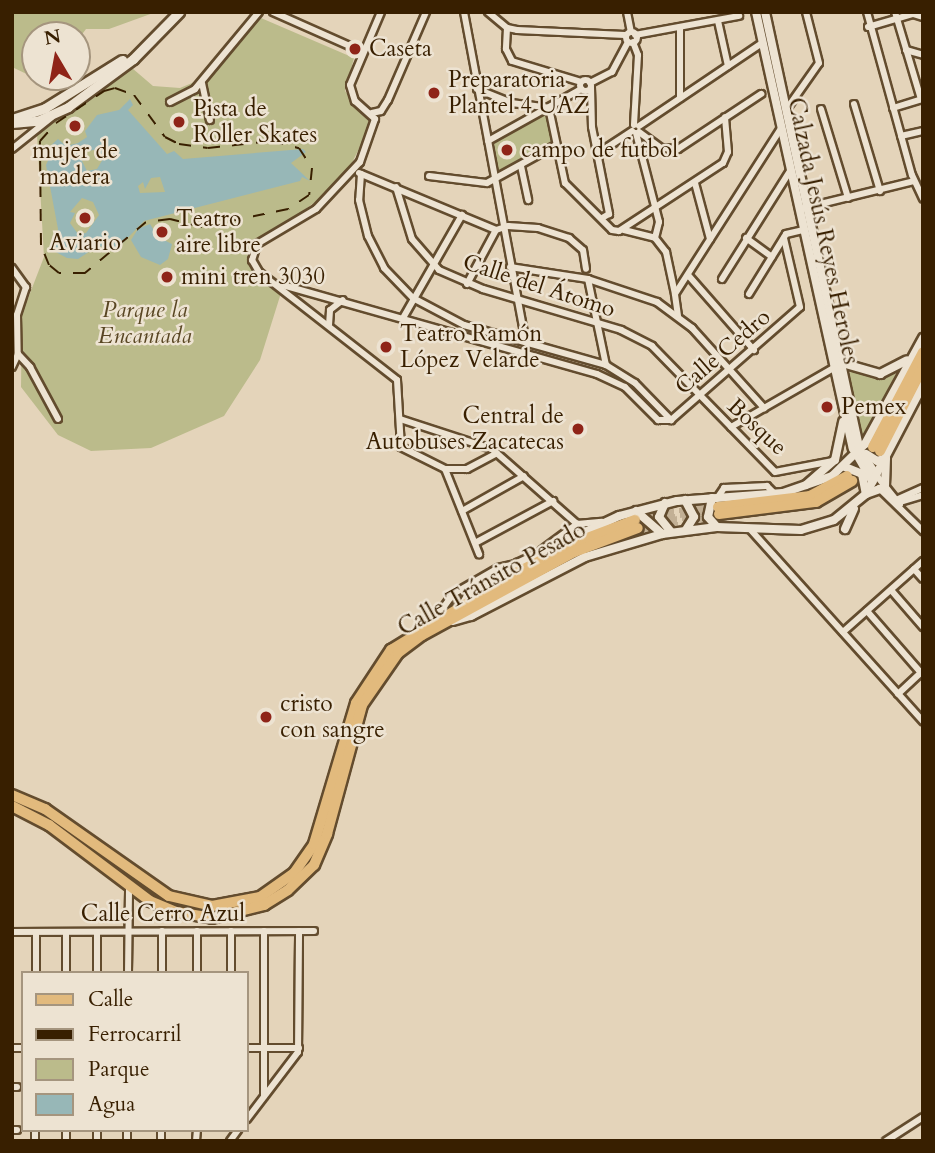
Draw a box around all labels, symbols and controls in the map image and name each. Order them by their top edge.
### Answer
north arrow [21,21,91,91]
text: N [42,23,63,52]
place label: Caseta [369,35,432,63]
marker: Caseta [347,41,363,57]
place label: Preparatoria Plantel 4 UAZ [448,66,590,120]
marker: Preparatoria Plantel 4 UAZ [426,85,442,101]
place label: Pista de Roller Skates [193,95,317,149]
street label: Calzada Jesús Reyes Heroles [781,95,865,367]
marker: Pista de Roller Skates [171,114,187,130]
marker: mujer de madera [67,118,83,134]
place label: campo de futbol [521,136,678,164]
place label: mujer de madera [32,137,118,191]
marker: campo de futbol [499,142,515,158]
place label: Teatro aire libre [176,205,261,259]
marker: Aviario [77,210,93,226]
marker: Teatro aire libre [154,224,170,240]
place label: Aviario [49,229,121,257]
street label: Calle del Átomo [459,248,619,324]
place label: mini tren 3030 [181,263,325,291]
marker: mini tren 3030 [159,269,175,285]
park label: Parque la Encantada [98,296,192,350]
street label: Calle Cedro [670,303,776,401]
place label: Teatro Ramón López Velarde [400,320,542,374]
marker: Teatro Ramón López Velarde [378,339,394,355]
street label: Bosque [722,393,792,461]
place label: Pemex [841,393,906,421]
marker: Pemex [819,399,835,415]
place label: Central de Autobuses Zacatecas [366,402,564,456]
marker: Central de Autobuses Zacatecas [570,421,586,437]
street label: Calle Tránsito Pesado [393,516,591,642]
place label: cristo con sangre [280,690,385,744]
marker: cristo con sangre [258,709,274,725]
street label: Calle Cerro Azul [81,900,245,928]
legend [21,971,248,1132]
text: Calle [88,985,133,1014]
text: Ferrocarril [88,1020,181,1049]
text: Parque [88,1055,149,1084]
text: Agua [88,1090,135,1119]

